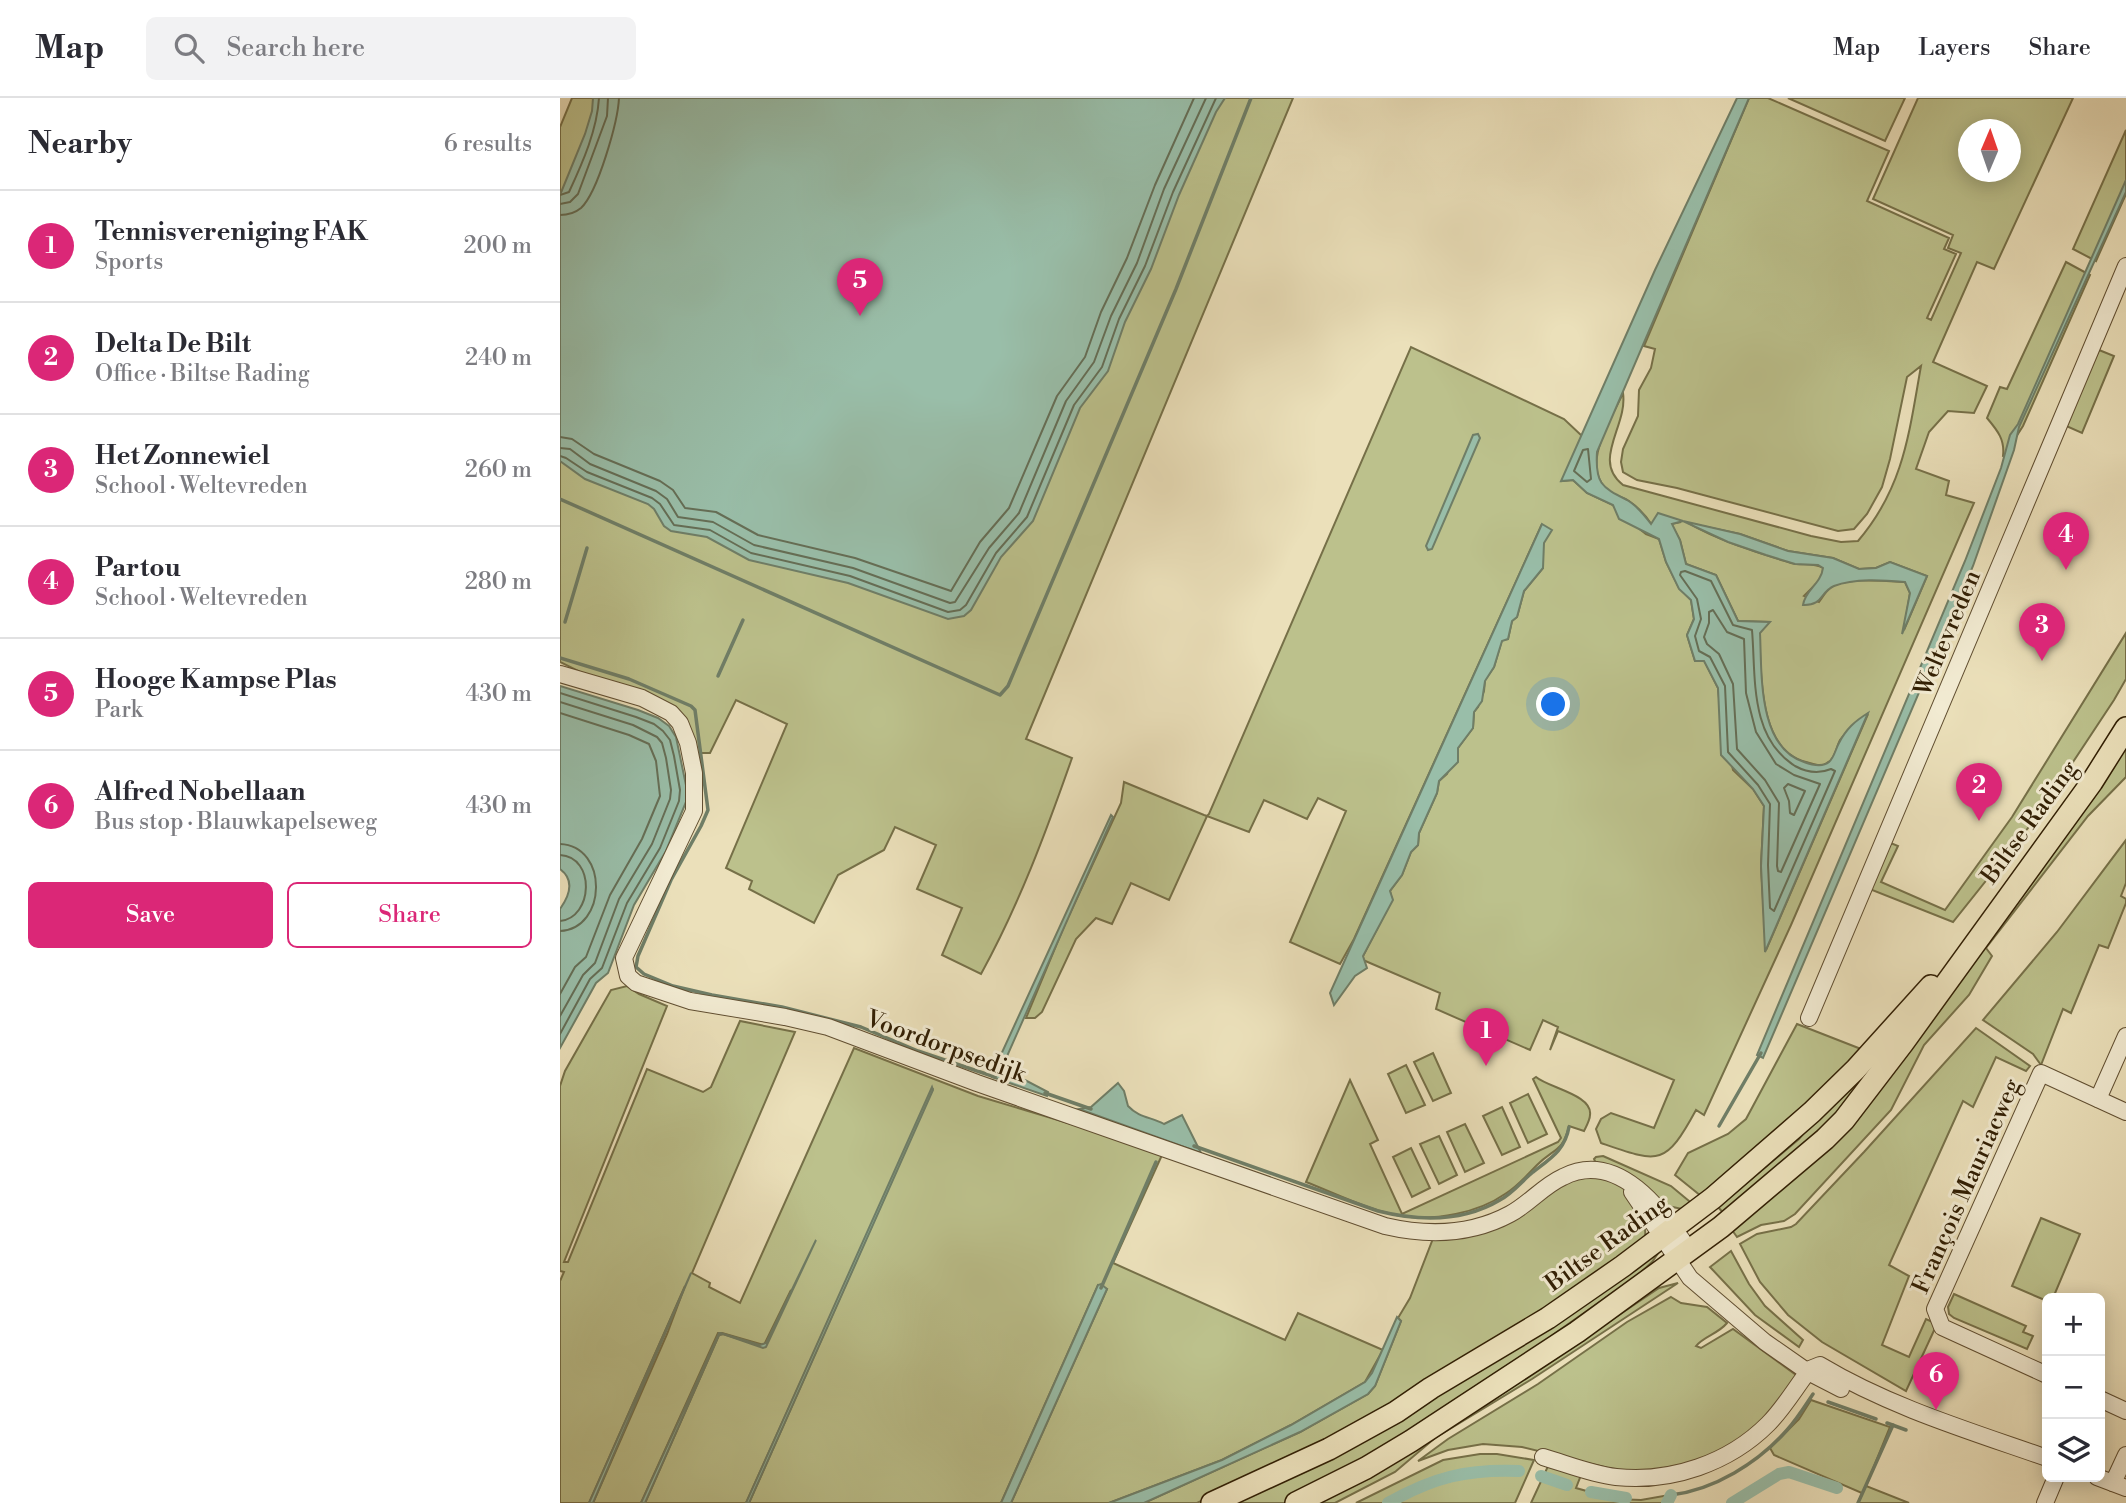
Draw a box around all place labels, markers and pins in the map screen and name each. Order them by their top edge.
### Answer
pin: 5 [837,258,883,316]
pin: 4 [2043,512,2089,570]
pin: 3 [2019,603,2065,661]
pin: 2 [1956,763,2002,821]
pin: 1 [1463,1008,1509,1066]
pin: 6 [1913,1352,1959,1410]

